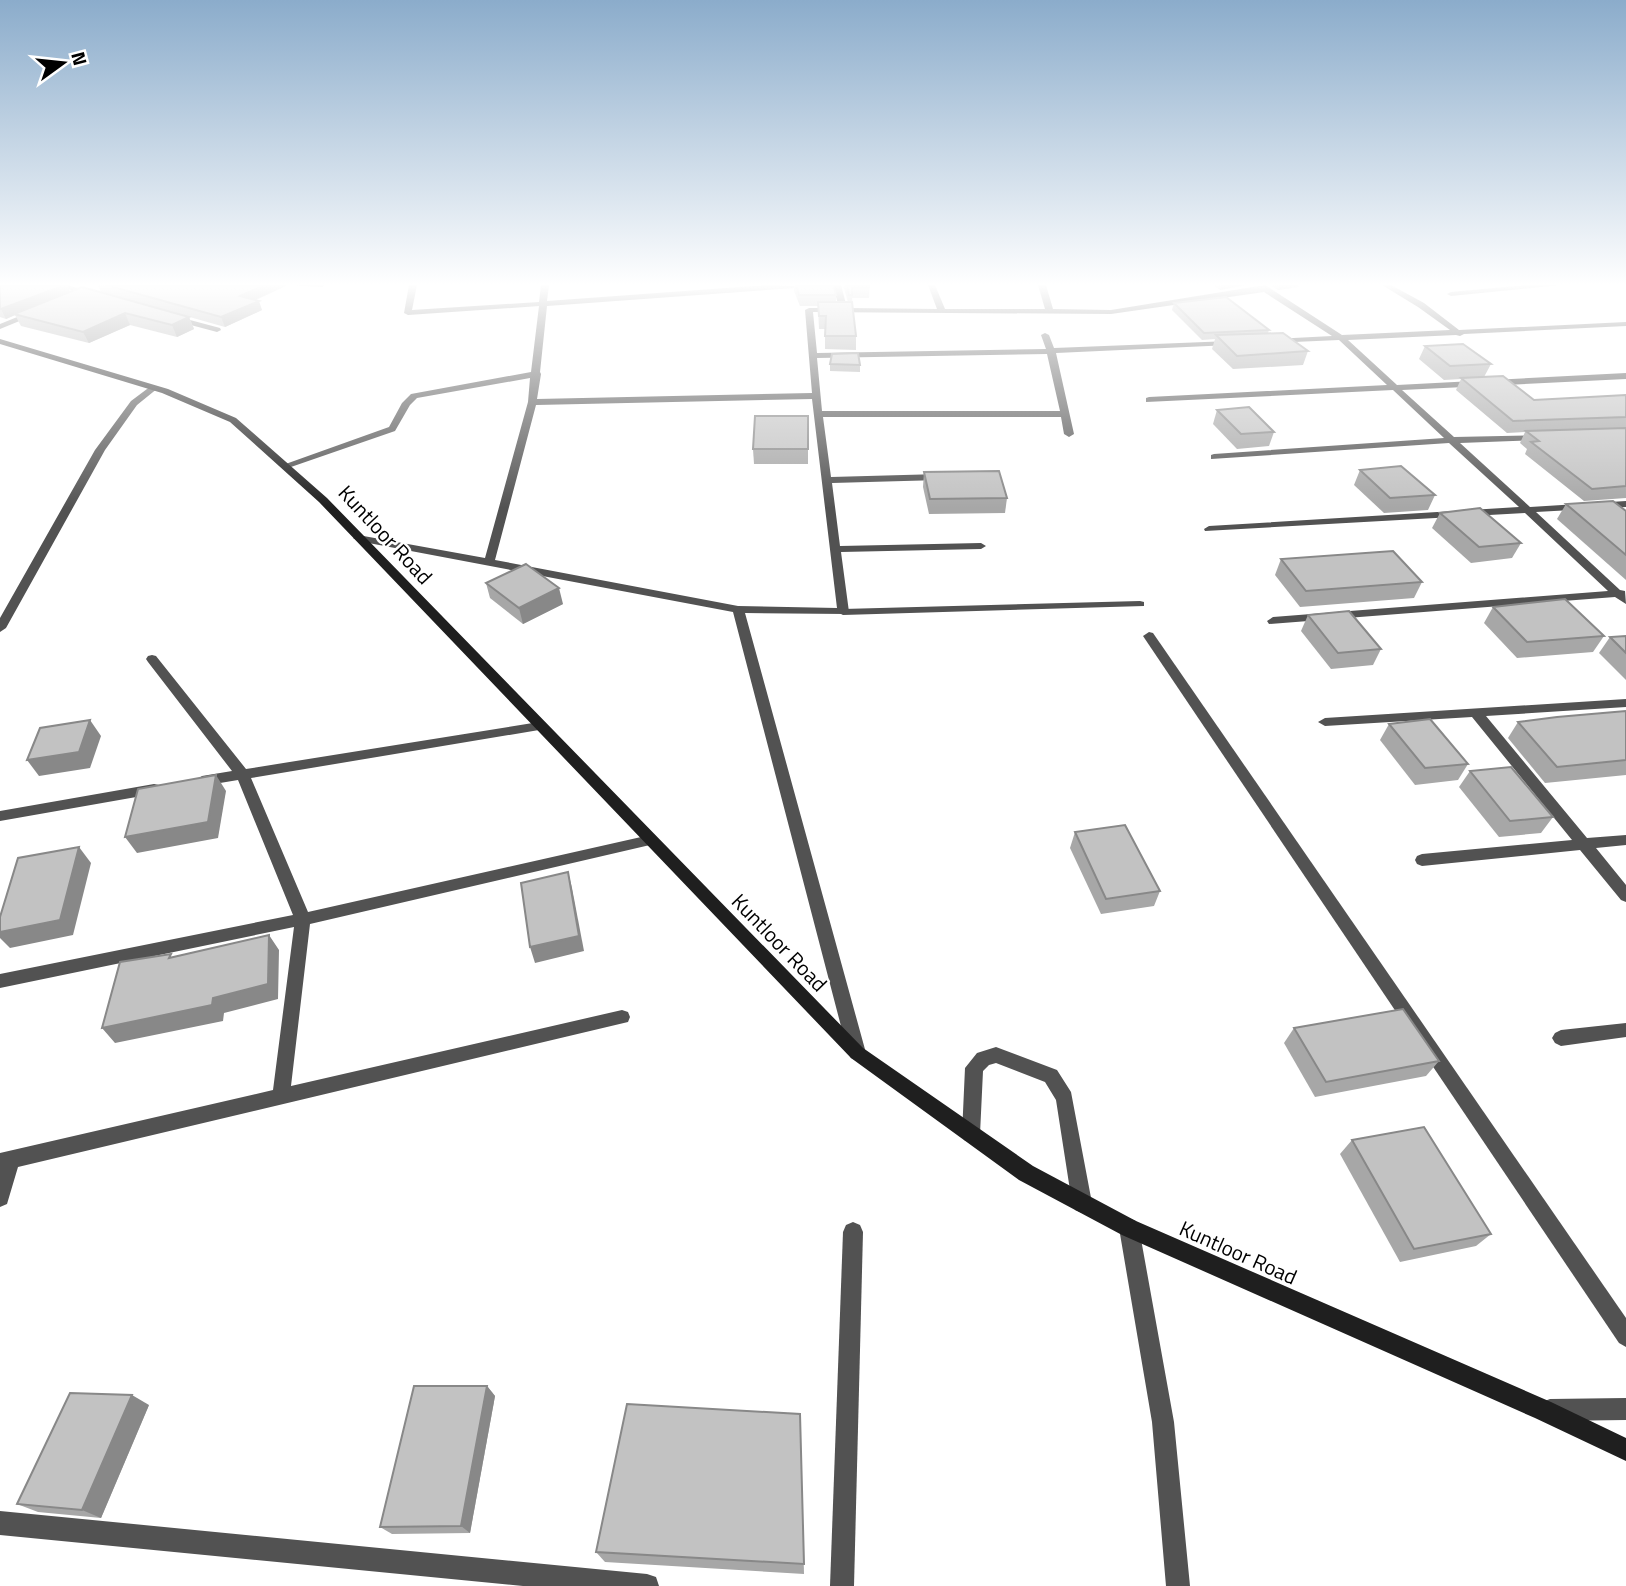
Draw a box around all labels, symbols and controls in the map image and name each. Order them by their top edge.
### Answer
north arrow [28,28,98,98]
text: N [64,48,96,69]
street label: Kuntloor Road [331,477,440,591]
street label: Kuntloor Road [725,886,835,999]
street label: Kuntloor Road [1174,1212,1302,1292]

